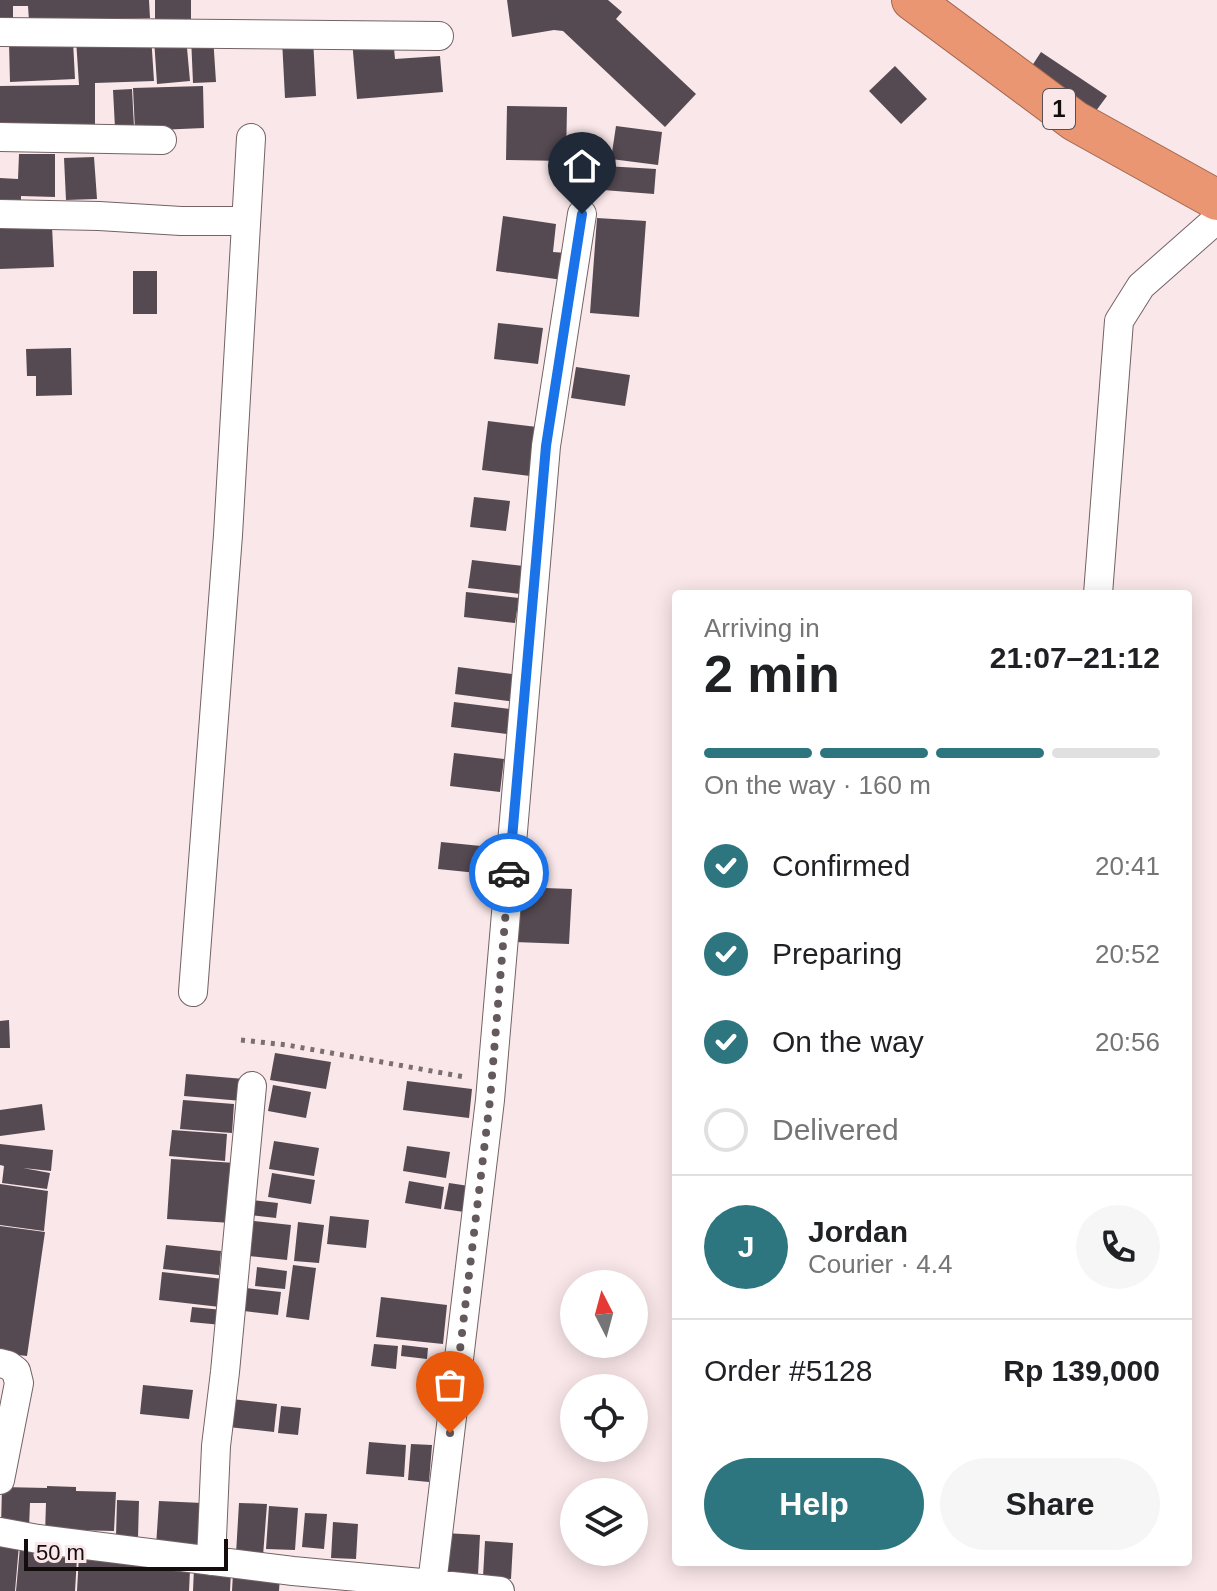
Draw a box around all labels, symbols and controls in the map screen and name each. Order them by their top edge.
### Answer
road number: 1 [1043,89,1075,129]
pin [548,132,616,214]
icon: home [560,144,604,188]
text: Arriving in [704,613,820,643]
text: 21:07–21:12 [990,641,1160,674]
text: 2 min [704,645,840,703]
text: On the way · 160 m [704,770,931,800]
courier [469,833,549,913]
icon: check [704,844,748,888]
text: Confirmed [772,849,910,882]
icon: car [487,851,531,895]
text: 20:41 [1095,851,1160,881]
icon: check [704,932,748,976]
text: Preparing [772,937,902,970]
text: 20:52 [1095,939,1160,969]
icon: check [704,1020,748,1064]
text: On the way [772,1025,924,1058]
text: 20:56 [1095,1027,1160,1057]
text: Delivered [772,1113,899,1146]
button: phone [1076,1205,1160,1289]
text: Jordan [808,1215,908,1248]
text: J [738,1230,754,1263]
text: Courier · 4.4 [808,1249,953,1279]
north arrow [560,1270,648,1358]
map controls [560,1270,648,1566]
pin [416,1351,484,1433]
text: Order #5128 [704,1354,872,1387]
text: Rp 139,000 [1003,1354,1160,1387]
icon: bag [428,1363,472,1407]
button: locate [560,1374,648,1462]
button: Help [704,1458,924,1550]
button: Share [940,1458,1160,1550]
button: layers [560,1478,648,1566]
scale bar [24,1535,228,1571]
text: 50 m [36,1540,85,1565]

